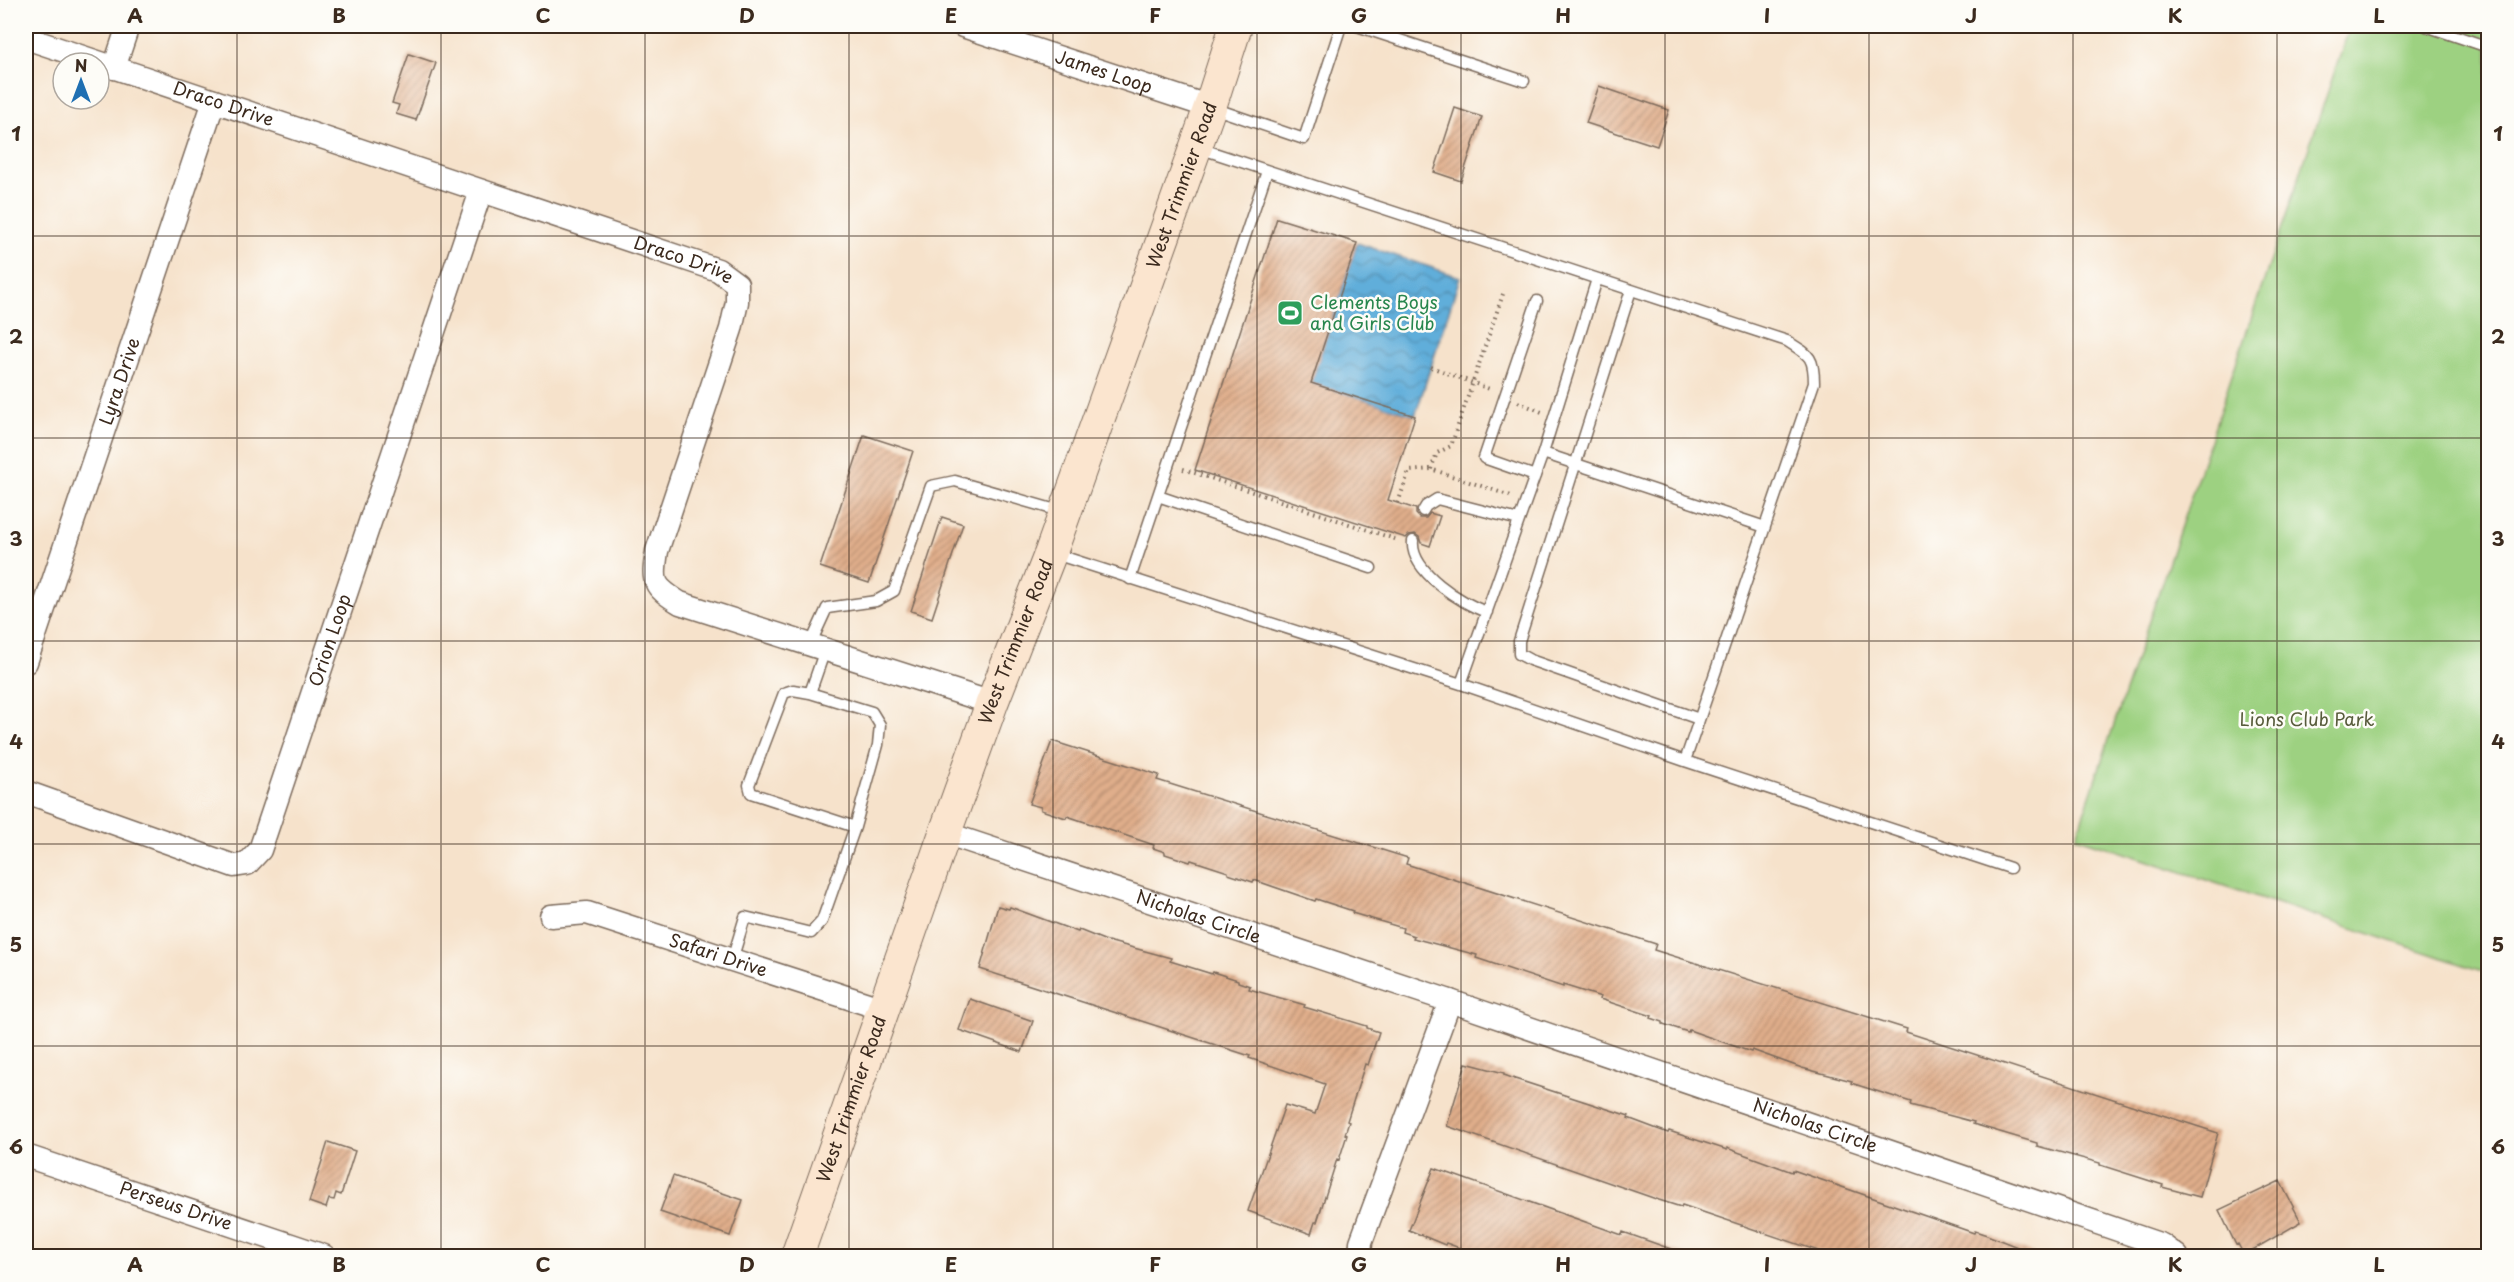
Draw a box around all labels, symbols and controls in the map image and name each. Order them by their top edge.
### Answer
text: A [127,0,143,30]
text: B [332,0,346,30]
text: C [535,0,551,30]
text: D [739,0,755,30]
text: E [945,0,957,30]
text: F [1149,0,1161,30]
text: G [1351,0,1367,30]
text: H [1555,0,1571,30]
text: I [1764,0,1770,30]
text: J [1965,0,1977,30]
text: K [2168,0,2183,30]
text: L [2373,0,2385,30]
street label: James Loop [1052,42,1156,99]
north arrow [51,51,111,111]
text: N [75,53,87,77]
street label: Draco Drive [170,73,278,132]
street label: West Trimmier Road [1138,98,1223,272]
text: 1 [11,118,21,148]
text: 1 [2493,118,2503,148]
street label: Draco Drive [631,228,740,289]
place label: Clements Boys and Girls Club [1310,288,1438,336]
sports icon: Clements Boys and Girls Club [1275,298,1305,328]
text: 2 [9,321,23,351]
text: 2 [2491,321,2505,351]
street label: Lyra Drive [91,333,146,428]
text: 3 [9,523,23,553]
text: 3 [2491,523,2505,553]
street label: West Trimmier Road [970,555,1059,728]
street label: Orion Loop [301,590,357,690]
park label: Lions Club Park [2240,705,2374,732]
text: 4 [9,726,23,756]
text: 4 [2491,726,2505,756]
street label: Nicholas Circle [1133,882,1265,949]
street label: Safari Drive [666,926,771,983]
text: 5 [10,929,22,959]
text: 5 [2492,929,2504,959]
street label: West Trimmier Road [809,1012,892,1186]
street label: Nicholas Circle [1749,1091,1882,1159]
text: 6 [9,1131,23,1161]
text: 6 [2491,1131,2505,1161]
street label: Perseus Drive [116,1173,236,1236]
text: A [127,1249,143,1279]
text: B [332,1249,346,1279]
text: C [535,1249,551,1279]
text: D [739,1249,755,1279]
text: E [945,1249,957,1279]
text: F [1149,1249,1161,1279]
text: G [1351,1249,1367,1279]
text: H [1555,1249,1571,1279]
text: I [1764,1249,1770,1279]
text: J [1965,1249,1977,1279]
text: K [2168,1249,2183,1279]
text: L [2373,1249,2385,1279]

